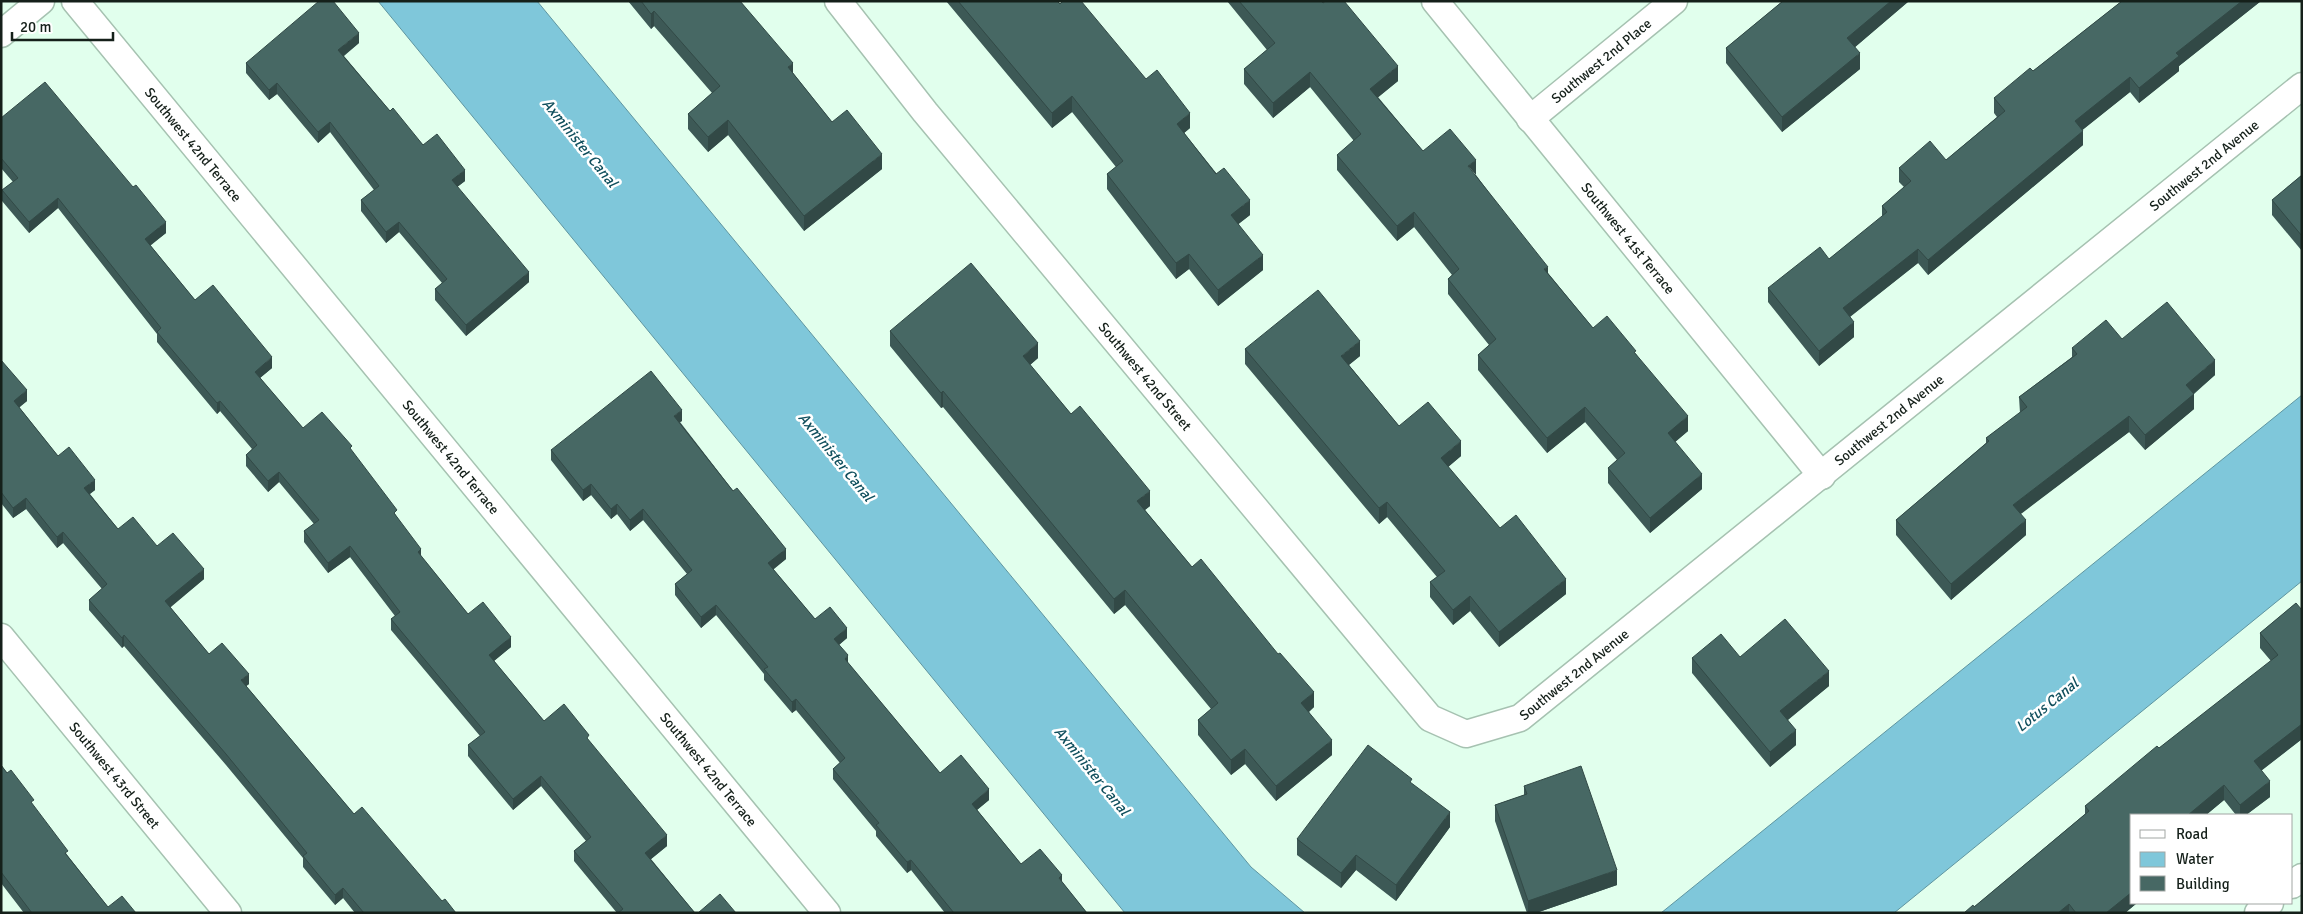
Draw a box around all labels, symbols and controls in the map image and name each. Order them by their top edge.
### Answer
scale bar [12,10,114,42]
street label: Southwest 2nd Place [1548,15,1655,107]
text: 20 m [20,18,51,36]
street label: Southwest 42nd Terrace [141,84,245,205]
water label: Axminister Canal [539,95,622,192]
street label: Southwest 2nd Avenue [2146,116,2262,215]
street label: Southwest 41st Terrace [1577,179,1678,298]
street label: Southwest 42nd Street [1095,319,1195,434]
street label: Southwest 2nd Avenue [1831,371,1947,469]
street label: Southwest 42nd Terrace [399,397,503,518]
water label: Axminister Canal [795,409,878,506]
street label: Southwest 2nd Avenue [1516,626,1632,724]
water label: Lotus Canal [2012,673,2083,736]
street label: Southwest 42nd Terrace [656,709,760,830]
street label: Southwest 43rd Street [65,719,163,833]
water label: Axminister Canal [1051,723,1134,820]
legend [2130,814,2293,904]
text: Road [2176,825,2208,843]
text: Water [2176,850,2214,868]
text: Building [2176,875,2230,893]

